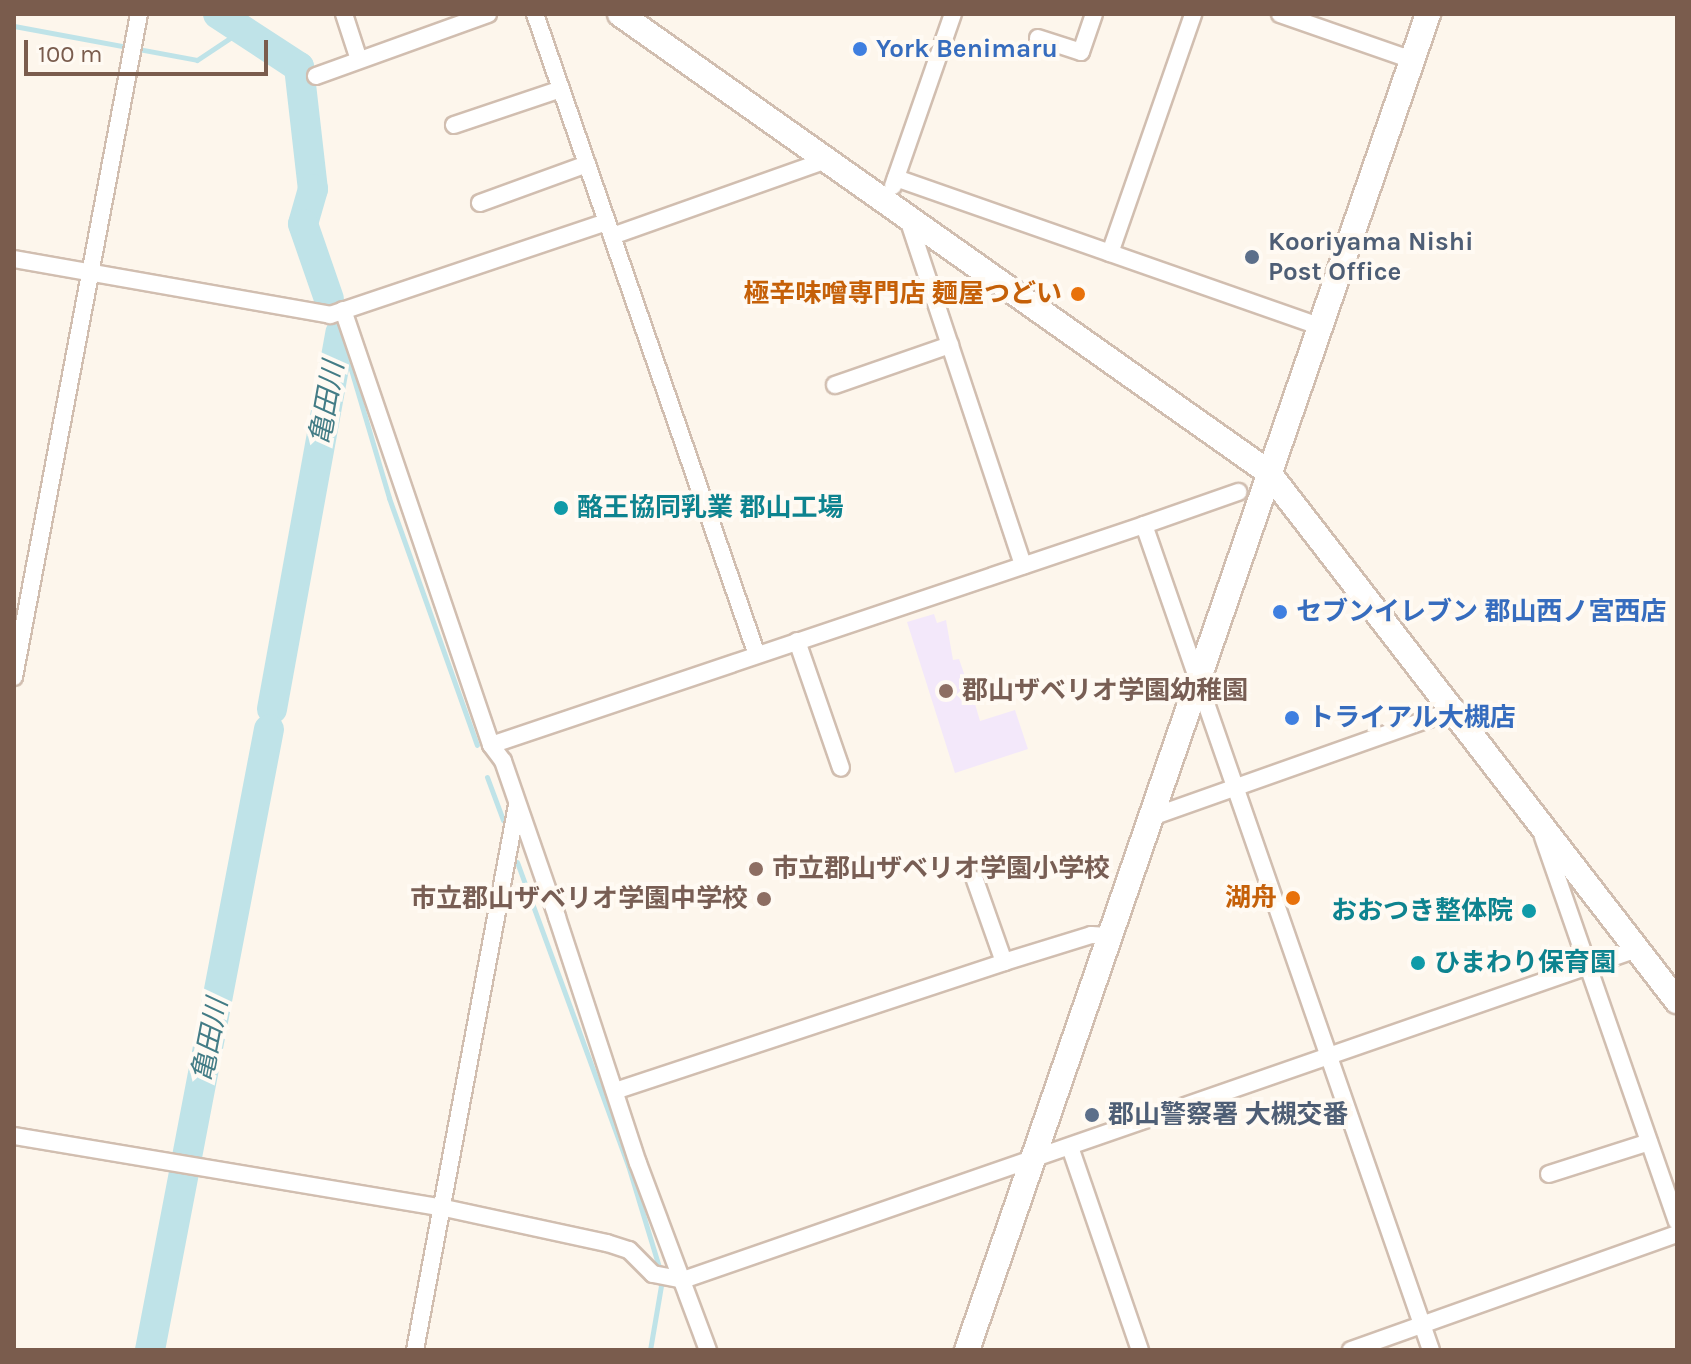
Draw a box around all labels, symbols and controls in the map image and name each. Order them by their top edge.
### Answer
scale bar [28,24,272,74]
place label: York Benimaru [876,33,1058,65]
text: 100 m [38,40,103,68]
marker: York Benimaru [851,40,869,58]
place label: Kooriyama Nishi Post Office [1268,226,1474,288]
marker: Kooriyama Nishi Post Office [1243,248,1261,266]
place label: 極辛味噌専門店 麺屋つどい [743,278,1062,310]
marker: 極辛味噌専門店 麺屋つどい [1069,285,1087,303]
water label: 亀田川 [303,359,351,447]
place label: 酪王協同乳業 郡山工場 [577,492,844,524]
marker: 酪王協同乳業 郡山工場 [552,499,570,517]
place label: セブンイレブン 郡山西ノ宮西店 [1296,596,1667,628]
marker: セブンイレブン 郡山西ノ宮西店 [1271,603,1289,621]
place label: 郡山ザベリオ学園幼稚園 [962,675,1248,707]
marker: 郡山ザベリオ学園幼稚園 [937,682,955,700]
place label: トライアル大槻店 [1308,702,1516,734]
marker: トライアル大槻店 [1283,709,1301,727]
place label: 市立郡山ザベリオ学園小学校 [772,853,1110,885]
marker: 市立郡山ザベリオ学園小学校 [747,860,765,878]
place label: 湖舟 [1225,882,1277,914]
place label: 市立郡山ザベリオ学園中学校 [410,883,748,915]
marker: 湖舟 [1284,889,1302,907]
marker: 市立郡山ザベリオ学園中学校 [755,890,773,908]
place label: おおつき整体院 [1331,895,1513,927]
marker: おおつき整体院 [1520,902,1538,920]
place label: ひまわり保育園 [1434,947,1616,979]
marker: ひまわり保育園 [1409,954,1427,972]
water label: 亀田川 [185,996,235,1084]
place label: 郡山警察署 大槻交番 [1108,1099,1349,1131]
marker: 郡山警察署 大槻交番 [1083,1106,1101,1124]

